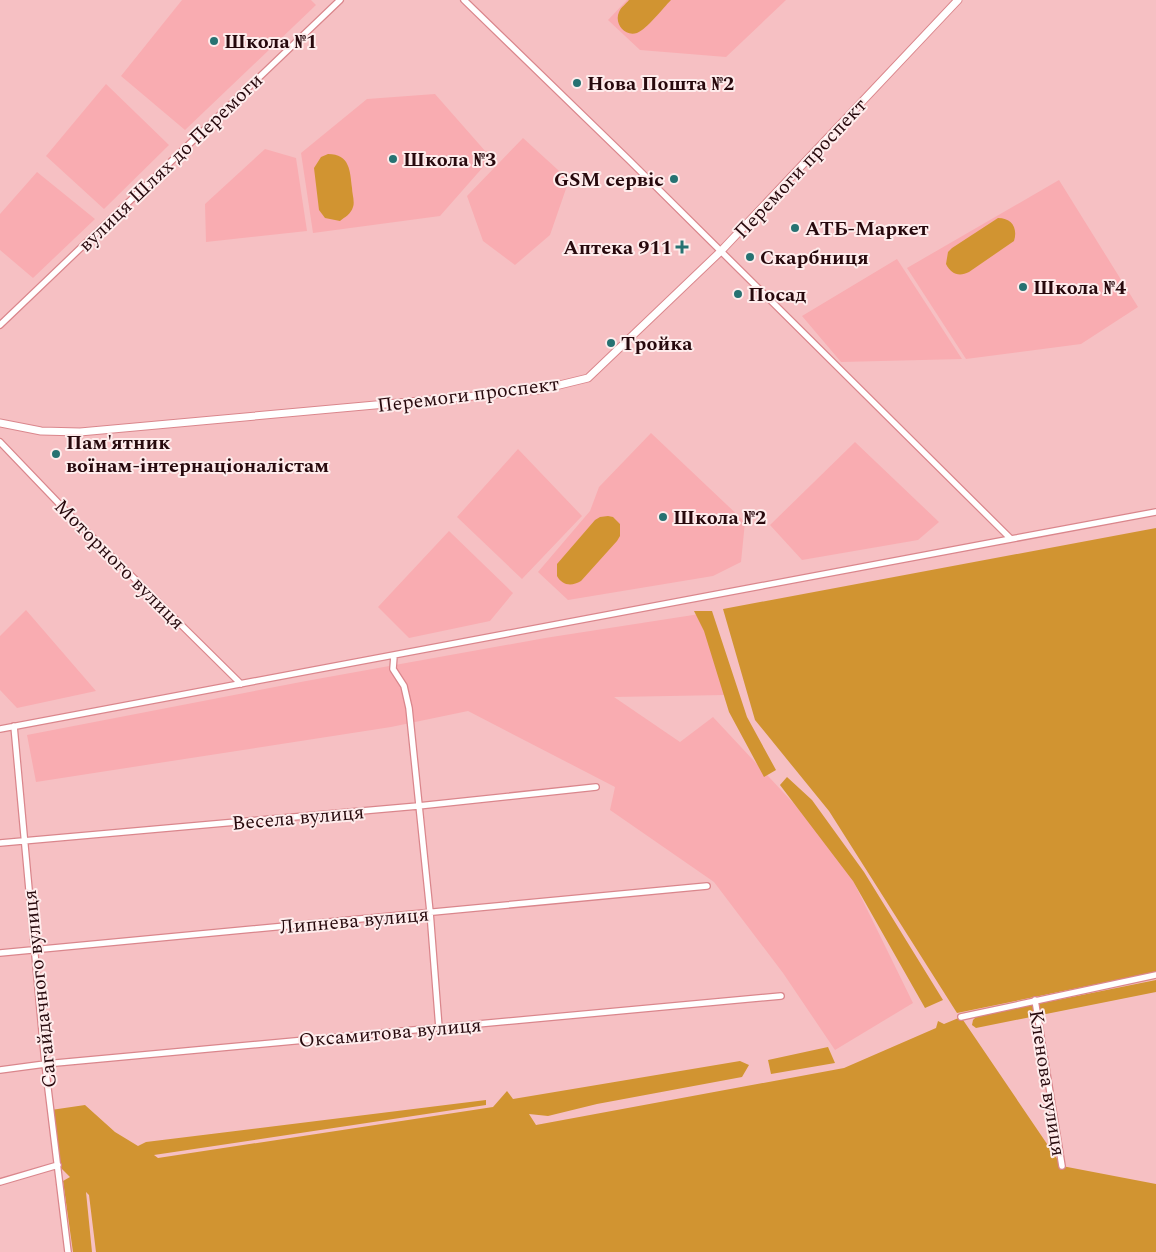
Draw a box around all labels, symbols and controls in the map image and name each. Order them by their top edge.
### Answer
place label: Школа №1 [224,27,317,57]
marker: Школа №1 [208,35,220,47]
street label: вулиця Шлях до Перемоги [72,66,270,259]
place label: Нова Пошта №2 [587,69,734,99]
marker: Нова Пошта №2 [571,77,583,89]
street label: Перемоги проспект [727,91,874,246]
place label: Школа №3 [403,145,496,175]
marker: Школа №3 [387,153,399,165]
place label: GSM сервіс [554,165,664,195]
marker: GSM сервіс [668,173,680,185]
place label: АТБ-Маркет [805,214,929,244]
marker: АТБ-Маркет [789,222,801,234]
place label: Аптека 911 [563,233,672,263]
marker: Аптека 911 [676,241,688,253]
place label: Скарбниця [760,243,869,273]
marker: Скарбниця [744,251,756,263]
place label: Школа №4 [1033,273,1126,303]
place label: Посад [748,280,806,310]
marker: Школа №4 [1017,281,1029,293]
marker: Посад [732,288,744,300]
place label: Тройка [621,329,693,359]
marker: Тройка [605,337,617,349]
street label: Перемоги проспект [375,369,561,421]
place label: Пам'ятник воїнам-інтернаціоналістам [66,428,329,481]
marker: Пам'ятник воїнам-інтернаціоналістам [50,448,62,460]
street label: Моторного вулиця [47,492,192,637]
place label: Школа №2 [673,503,766,533]
marker: Школа №2 [657,511,669,523]
street label: Весела вулиця [231,797,366,839]
street label: Сагайдачного вулиця [15,888,65,1090]
street label: Липнева вулиця [278,900,430,942]
street label: Кленова вулиця [1021,1008,1073,1159]
street label: Оксамитова вулиця [297,1010,483,1056]

